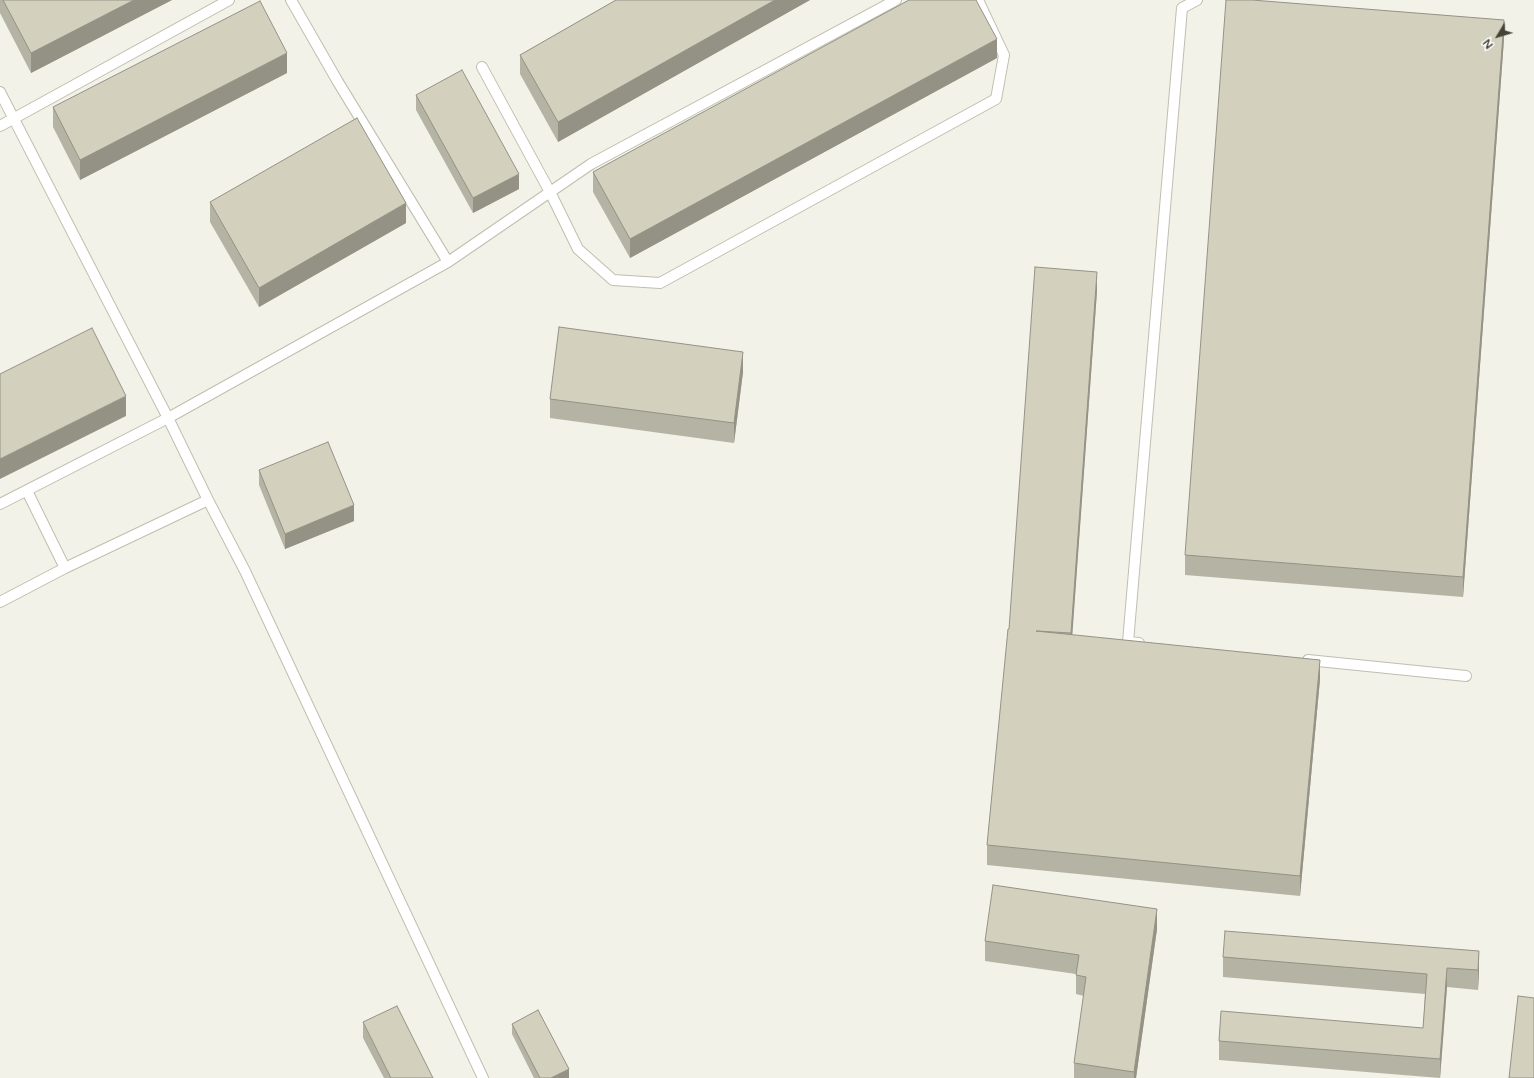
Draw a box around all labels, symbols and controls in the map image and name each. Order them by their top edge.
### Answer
north arrow [1478,16,1518,56]
text: N [1480,36,1496,51]

